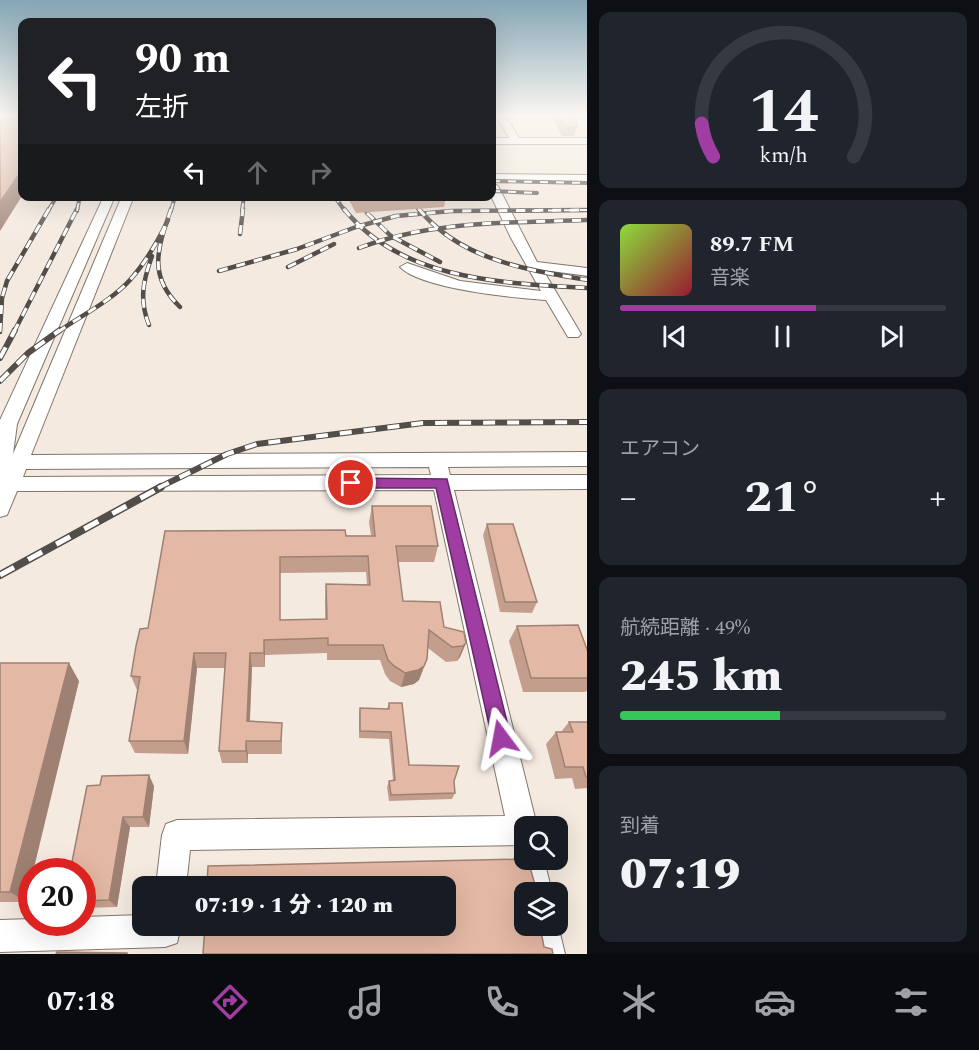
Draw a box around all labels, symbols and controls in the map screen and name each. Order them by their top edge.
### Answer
text: 90 m [135,28,230,91]
icon: left [36,42,114,120]
text: 14 [748,65,818,160]
text: 左折 [135,87,189,129]
text: km/h [759,140,807,173]
icon: left [178,156,211,189]
icon: ahead [241,156,274,189]
icon: right [304,156,337,189]
text: 89.7 FM [710,228,794,261]
text: 音楽 [710,263,750,293]
icon: previous [658,320,691,353]
icon: pause [766,320,799,353]
icon: next [875,320,908,353]
text: エアコン [620,434,700,464]
pin [325,457,376,508]
text: 21° [745,463,821,532]
icon: arrive [334,466,367,499]
text: − [620,473,637,523]
text: + [929,473,946,523]
text: 航続距離 · 49% [620,613,750,643]
text: 245 km [620,642,782,711]
position arrow [469,706,533,770]
text: 到着 [620,811,660,841]
map controls [514,816,568,936]
button: search [514,816,568,870]
text: 07:19 [620,840,741,909]
speed limit sign: 20 [18,858,96,936]
button: layers [514,882,568,936]
text: 07:19 · 1 分 · 120 m [195,889,393,922]
text: 07:18 [47,981,115,1023]
icon: directions [209,981,251,1023]
icon: music [345,981,387,1023]
icon: phone [481,981,523,1023]
icon: climate [618,981,660,1023]
icon: car [754,981,796,1023]
icon: filters [890,981,932,1023]

